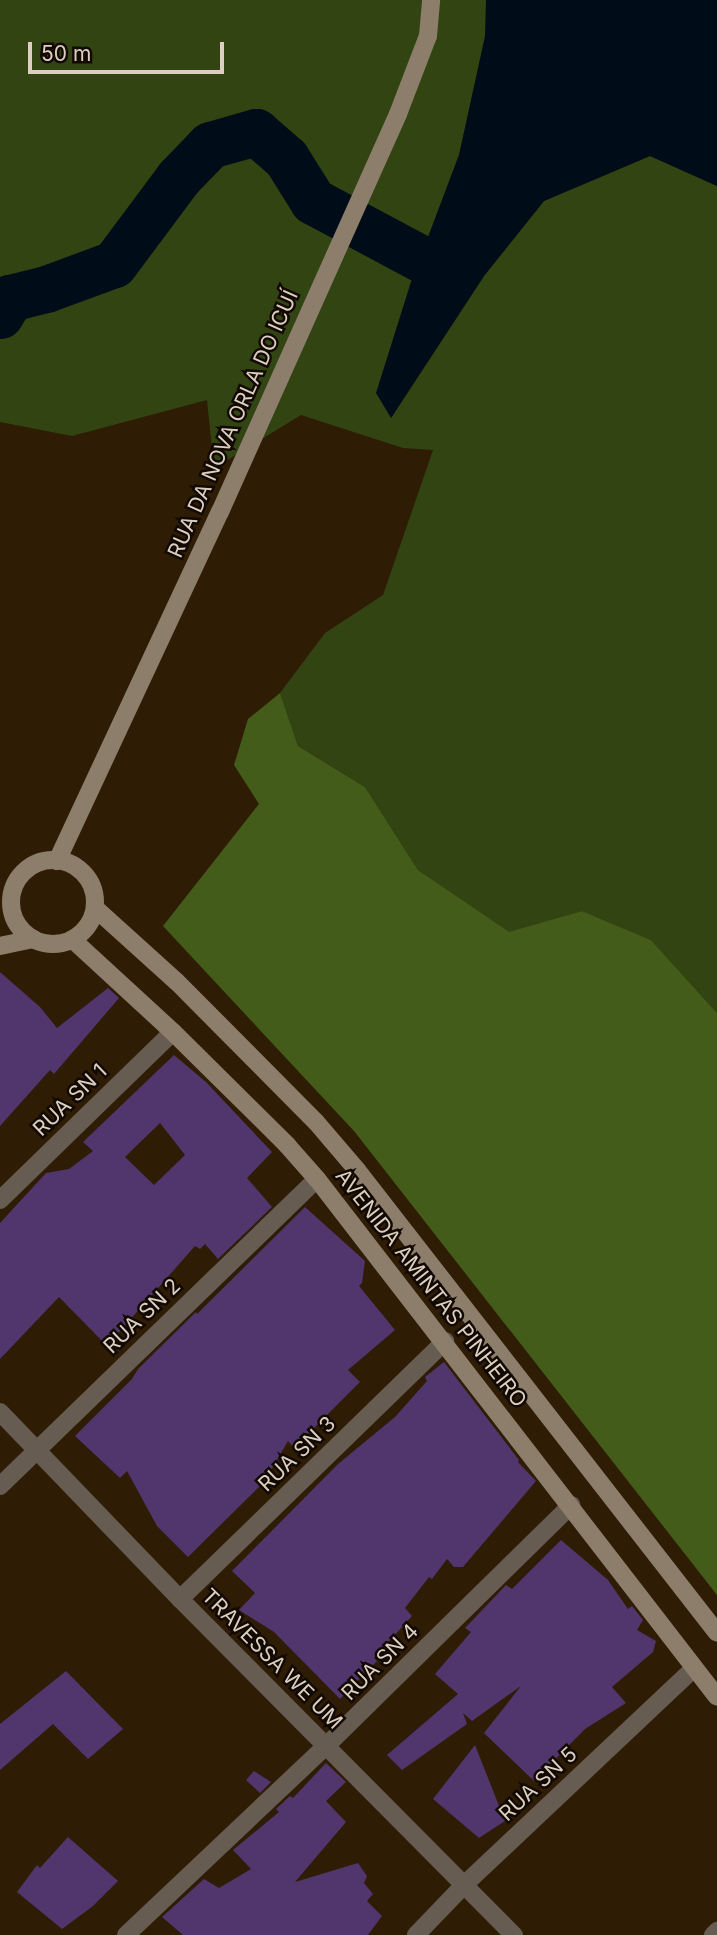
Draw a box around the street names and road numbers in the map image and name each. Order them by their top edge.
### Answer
street label: RUA DA NOVA ORLA DO ICUÍ [163,287,303,561]
street label: RUA SN 1 [28,1059,112,1141]
street label: AVENIDA AMINTAS PINHEIRO [330,1164,532,1412]
street label: RUA SN 2 [98,1273,186,1359]
street label: RUA SN 3 [253,1411,341,1497]
street label: TRAVESSA WE UM [196,1583,348,1735]
street label: RUA SN 4 [336,1618,424,1706]
street label: RUA SN 5 [494,1742,582,1826]

